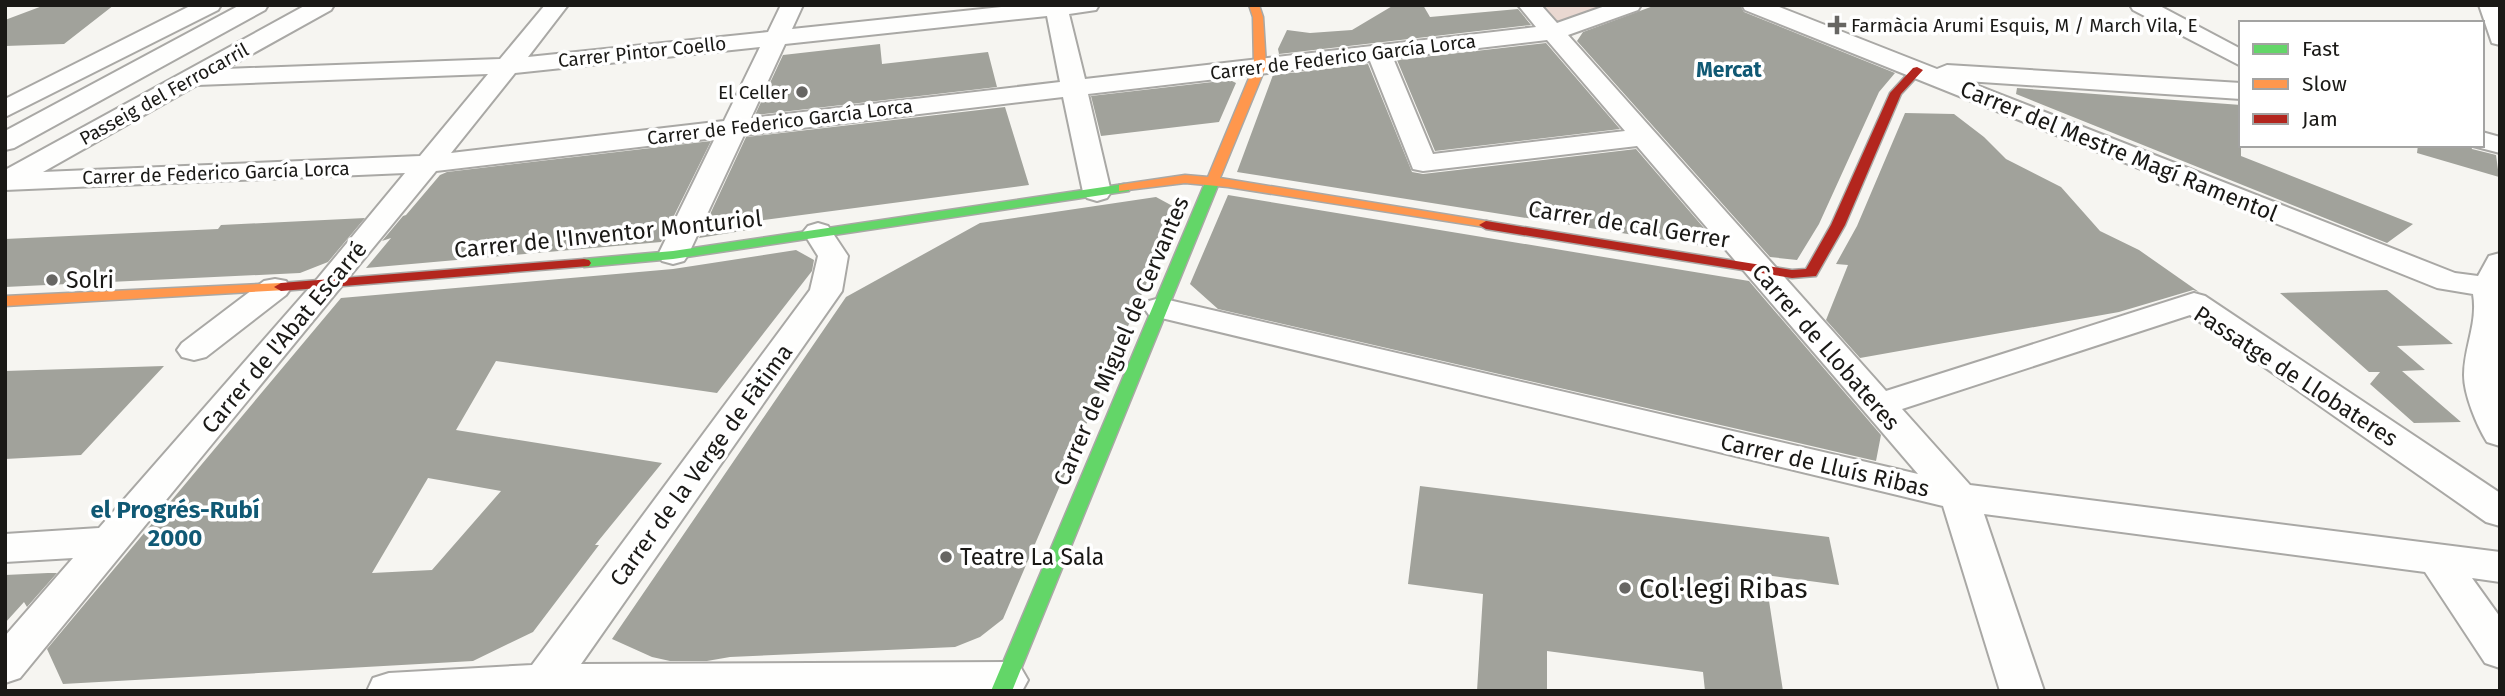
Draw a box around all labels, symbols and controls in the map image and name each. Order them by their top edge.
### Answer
place label: Farmàcia Arumi Esquis, M / March Vila, E [1851,14,2198,37]
marker: Farmàcia Arumi Esquis, M / March Vila, E [1829,17,1845,33]
legend [2239,21,2484,147]
street label: Carrer de Federico García Lorca [1209,29,1477,85]
street label: Carrer Pintor Coello [557,32,727,72]
text: Fast [2302,36,2340,62]
street label: Passeig del Ferrocarril [75,38,253,150]
district label: Mercat [1696,57,1763,83]
text: Slow [2302,71,2347,97]
street label: Carrer del Mestre Magí Ramentol [1956,74,2282,228]
place label: El Celler [718,81,789,104]
marker: El Celler [794,84,810,100]
street label: Carrer de Federico García Lorca [646,94,914,150]
text: Jam [2302,106,2338,132]
street label: Carrer de Federico García Lorca [82,157,350,189]
street label: Carrer de Miguel de Cervantes [1047,192,1195,490]
street label: Carrer de cal Gerrer [1526,194,1732,254]
street label: Carrer de l'Inventor Monturiol [453,204,764,264]
street label: Carrer de l'Abat Escarré [195,235,373,439]
street label: Carrer de Llobateres [1746,258,1906,436]
place label: Solri [66,266,114,294]
marker: Solri [44,272,60,288]
street label: Passatge de Llobateres [2189,300,2403,452]
street label: Carrer de la Verge de Fàtima [604,338,798,592]
street label: Carrer de Lluís Ribas [1718,427,1932,503]
district label: el Progrés-Rubí 2000 [90,496,260,552]
place label: Teatre La Sala [960,543,1104,571]
marker: Teatre La Sala [938,549,954,565]
place label: Col·legi Ribas [1639,572,1808,605]
marker: Col·legi Ribas [1617,580,1633,596]

